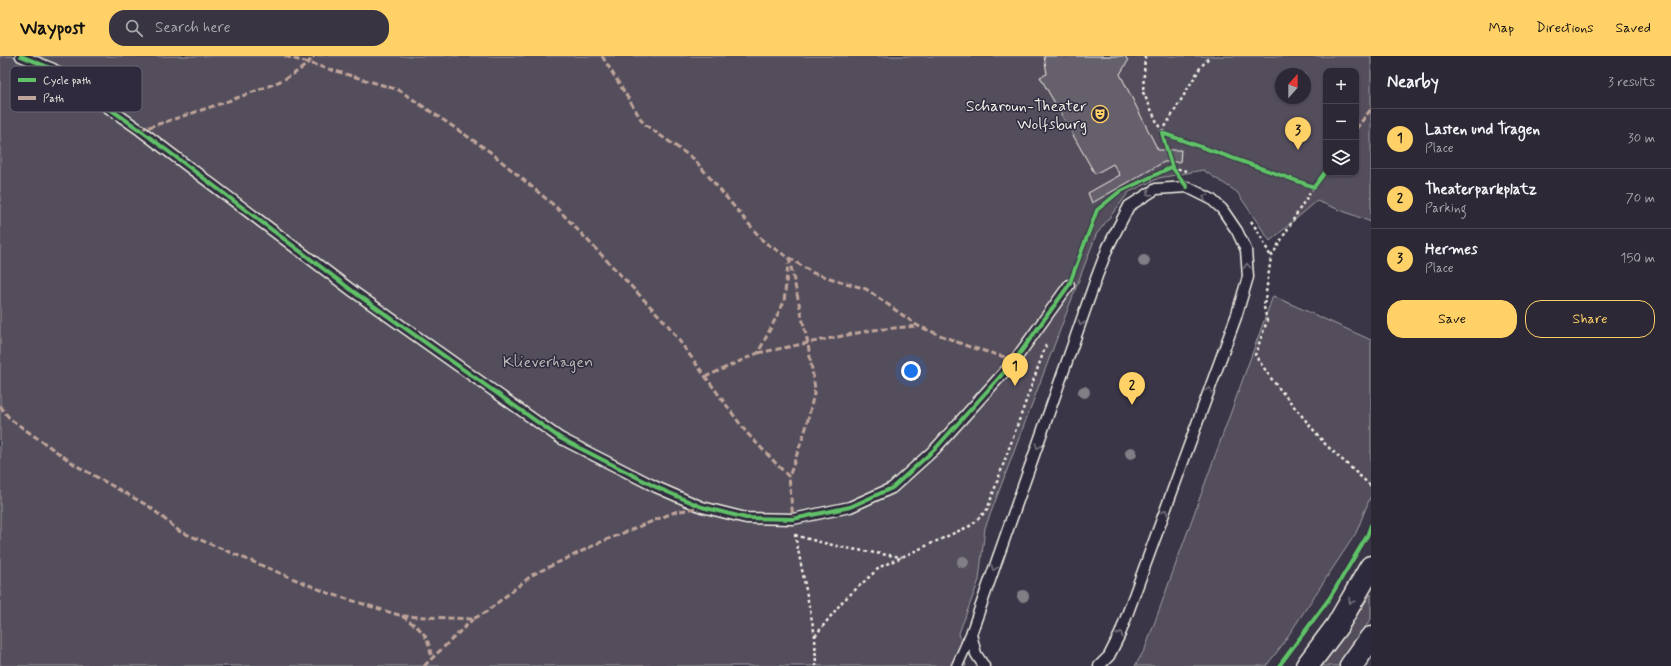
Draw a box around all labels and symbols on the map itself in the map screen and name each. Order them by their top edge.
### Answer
legend [10,66,142,112]
north arrow [1275,68,1311,104]
text: Cycle path [43,74,91,88]
text: Path [43,92,64,106]
place label: Scharoun-Theater Wolfsburg [966,96,1087,135]
theatre icon: Scharoun-Theater Wolfsburg [1090,104,1110,124]
pin: 3 [1285,117,1311,150]
one-way arrow [1146,188,1153,196]
one-way arrow [1202,194,1210,202]
one-way arrow [1243,263,1252,269]
one-way arrow [1077,320,1086,327]
park label: Klieverhagen [503,352,593,373]
pin: 1 [1002,353,1028,386]
your location [901,361,921,381]
pin: 2 [1119,372,1145,405]
one-way arrow [1205,386,1213,393]
one-way arrow [1034,442,1043,449]
one-way arrow [1160,508,1168,515]
one-way arrow [991,565,999,572]
one-way arrow [1349,597,1356,604]
one-way arrow [1115,630,1123,637]

